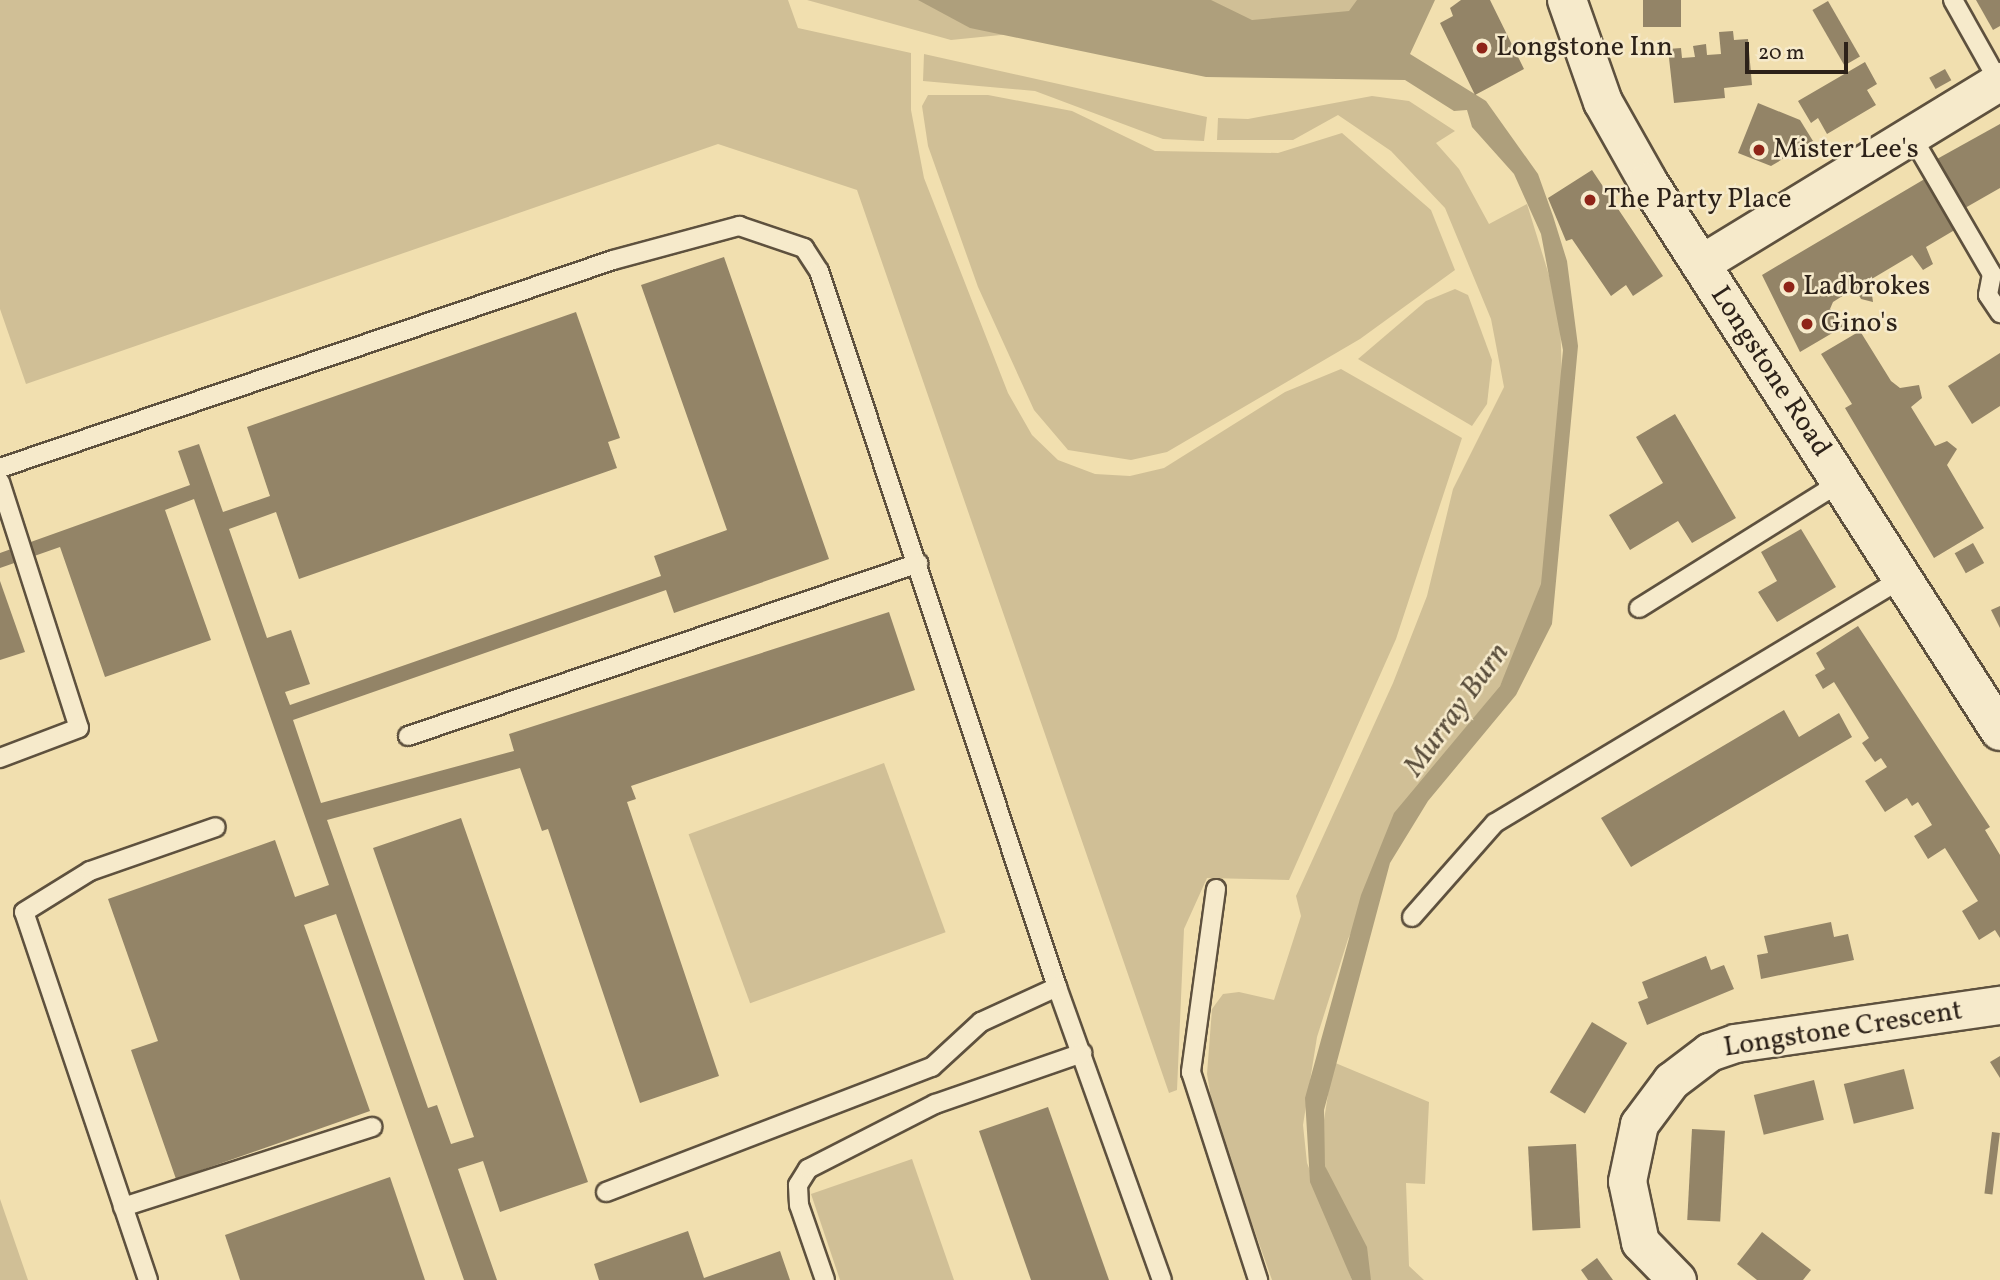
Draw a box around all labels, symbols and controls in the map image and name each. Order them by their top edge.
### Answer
scale bar [1748,28,1851,72]
place label: Longstone Inn [1496,31,1673,65]
text: 20 m [1758,39,1804,68]
marker: Longstone Inn [1474,40,1490,56]
place label: Mister Lee's [1773,133,1919,167]
marker: Mister Lee's [1751,142,1767,158]
place label: The Party Place [1604,183,1792,217]
marker: The Party Place [1582,192,1598,208]
place label: Ladbrokes [1803,270,1930,304]
marker: Ladbrokes [1781,279,1797,295]
street label: Longstone Road [1702,280,1838,464]
place label: Gino's [1821,307,1898,341]
marker: Gino's [1799,316,1815,332]
water label: Murray Burn [1397,636,1517,784]
street label: Longstone Crescent [1721,995,1965,1065]

